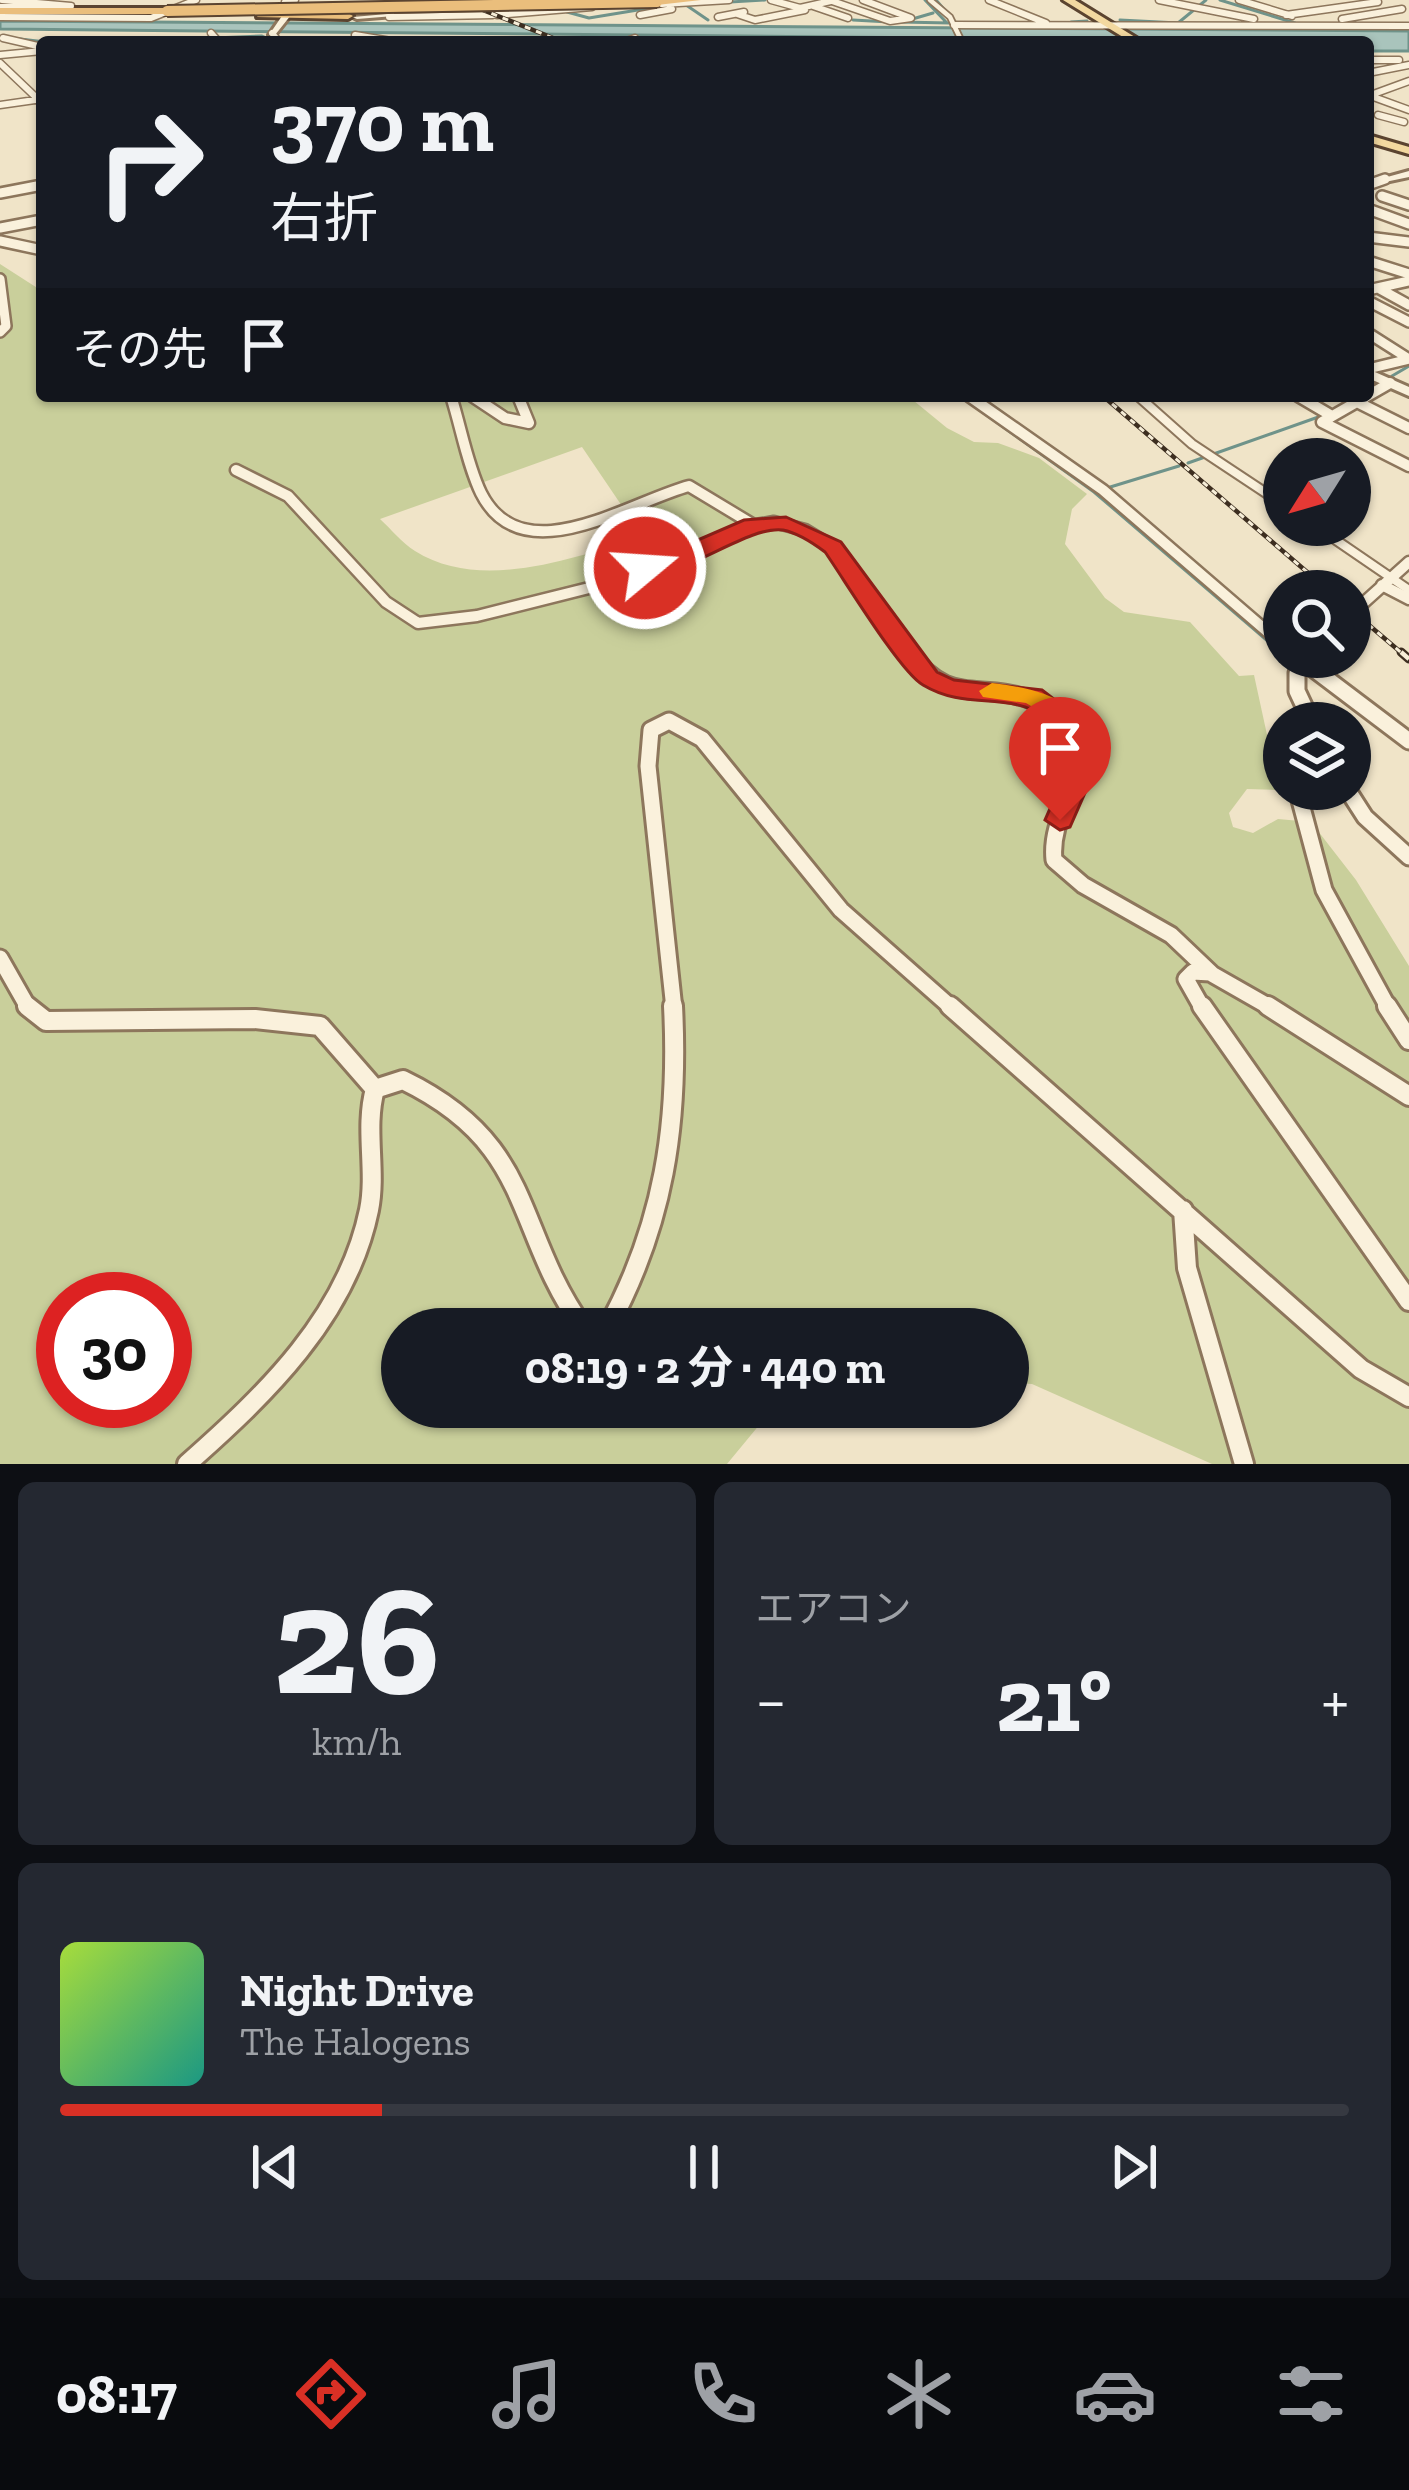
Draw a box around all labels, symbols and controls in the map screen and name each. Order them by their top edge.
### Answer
text: 370 m [270,72,494,173]
icon: right [72,84,228,240]
text: 右折 [270,186,378,251]
icon: arrive [231,312,297,378]
text: その先 [72,323,207,377]
north arrow [1263,438,1371,546]
map controls [1263,438,1371,810]
position arrow [582,505,708,631]
button: search [1263,570,1371,678]
pin [1009,697,1111,820]
button: layers [1263,702,1371,810]
icon: arrive [1027,715,1093,781]
speed limit sign: 30 [36,1272,192,1428]
text: 08:19 · 2 分 · 440 m [525,1341,885,1395]
text: 26 [273,1546,440,1733]
text: エアコン [756,1585,912,1632]
text: 21° [996,1646,1112,1754]
text: − [756,1661,786,1740]
text: + [1321,1661,1349,1740]
text: km/h [312,1718,401,1765]
text: Night Drive [240,1964,474,2018]
text: The Halogens [240,2018,471,2065]
icon: previous [242,2134,308,2200]
icon: pause [671,2134,737,2200]
icon: next [1101,2134,1167,2200]
icon: directions [289,2352,373,2436]
icon: music [485,2352,569,2436]
icon: phone [681,2352,765,2436]
icon: climate [877,2352,961,2436]
icon: car [1073,2352,1157,2436]
icon: filters [1269,2352,1353,2436]
text: 08:17 [56,2362,177,2427]

